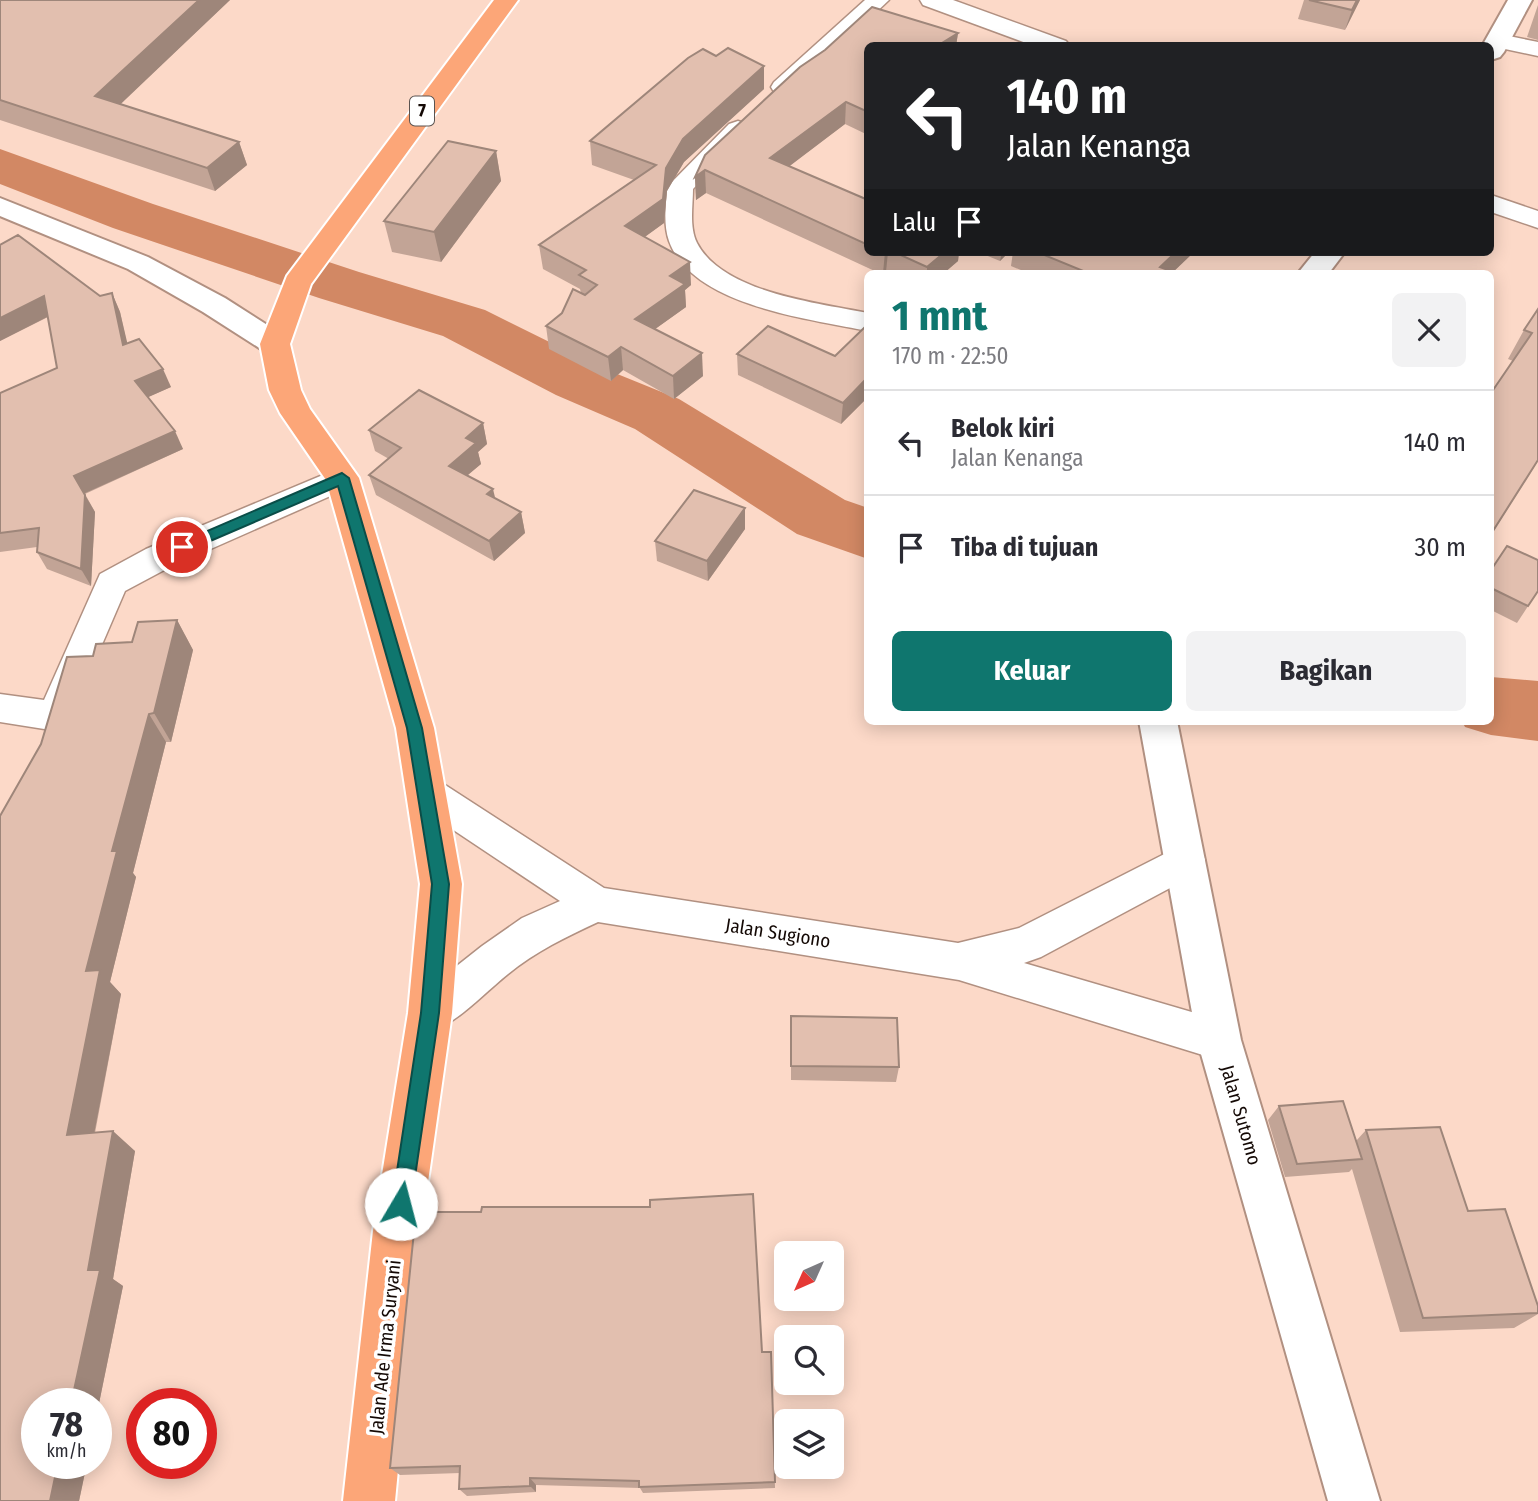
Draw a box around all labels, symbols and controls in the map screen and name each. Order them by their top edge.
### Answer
text: 140 m [1007,67,1127,126]
icon: left [892,70,983,161]
road number: 7 [410,96,434,126]
text: Jalan Kenanga [1007,127,1191,165]
icon: arrive [950,203,988,241]
text: Lalu [892,207,936,238]
text: 1 mnt [892,291,987,341]
button: close [1392,293,1466,367]
text: 170 m · 22:50 [892,342,1009,370]
text: Belok kiri [951,413,1054,444]
icon: left [892,424,930,462]
text: 140 m [1404,427,1466,458]
text: Jalan Kenanga [951,444,1083,472]
pin [152,517,212,577]
icon: arrive [163,528,201,566]
icon: arrive [892,529,930,567]
text: Tiba di tujuan [951,532,1098,563]
text: 30 m [1415,532,1466,563]
button: Keluar [892,631,1172,711]
button: Bagikan [1186,631,1466,711]
street label: Jalan Sugiono [724,913,832,953]
street label: Jalan Sutomo [1216,1062,1266,1168]
position arrow [364,1167,438,1241]
north arrow [774,1241,844,1311]
map controls [774,1241,844,1479]
street label: Jalan Ade Irma Suryani [364,1259,406,1435]
button: search [774,1325,844,1395]
speed limit sign: 80 [126,1388,217,1479]
text: 78 [50,1403,83,1445]
button: layers [774,1409,844,1479]
text: km/h [46,1440,87,1462]

